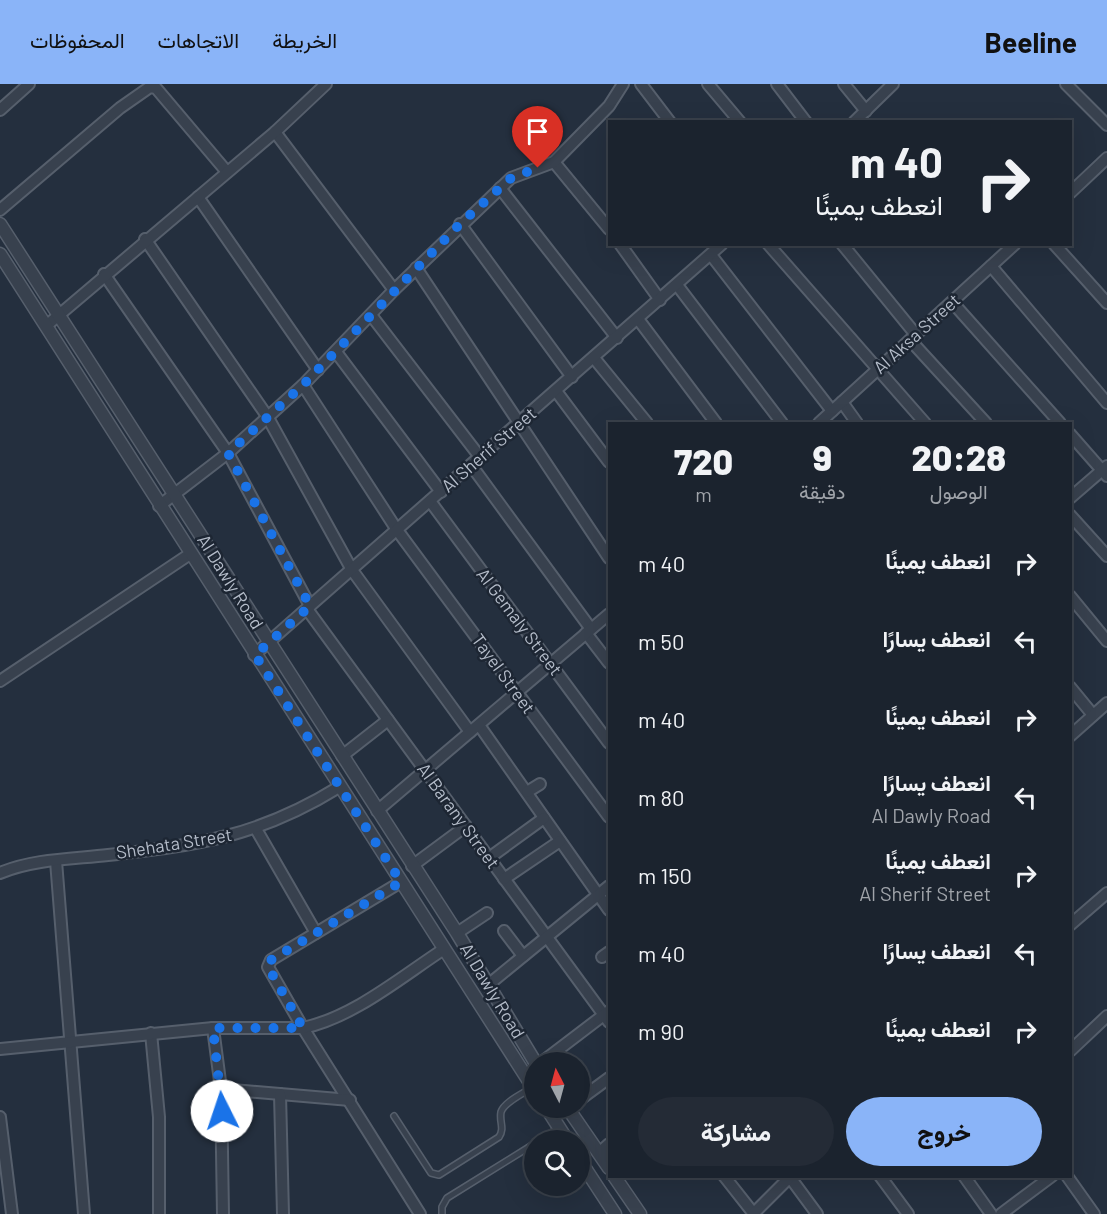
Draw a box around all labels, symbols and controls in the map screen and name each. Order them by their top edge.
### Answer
text: Beeline [985,25,1077,59]
text: المحفوظات [30,27,125,52]
text: الاتجاهات [158,27,239,52]
text: الخريطة [272,27,337,52]
pin [512,106,563,168]
icon: arrive [521,115,554,148]
text: 40 m [850,136,943,186]
icon: right [964,144,1042,222]
text: انعطف يمينًا [815,188,943,220]
street label: Al Aksa Street [868,289,964,378]
street label: Al Sherif Street [436,402,540,496]
text: 9 [813,435,832,478]
text: 20:28 [911,435,1006,478]
text: 720 [674,439,733,482]
text: دقيقة [799,479,845,503]
text: الوصول [930,479,988,503]
text: m [695,482,712,506]
street label: Al Dawly Road [193,530,269,633]
text: انعطف يمينًا [885,547,991,573]
icon: right [1009,547,1042,580]
text: 40 m [638,550,685,576]
street label: Al Gemaly Street [472,563,567,679]
text: انعطف يسارًا [882,625,991,651]
icon: left [1009,625,1042,658]
text: 50 m [638,628,684,654]
street label: Tayel Street [467,629,540,718]
text: انعطف يمينًا [885,703,991,729]
icon: right [1009,703,1042,736]
text: 40 m [638,706,685,732]
street label: Al Barany Street [413,758,505,873]
text: انعطف يسارًا [882,769,991,795]
icon: left [1009,781,1042,814]
text: 80 m [638,784,685,810]
text: Al Dawly Road [871,803,991,827]
street label: Shehata Street [114,823,233,863]
text: انعطف يمينًا [885,847,991,873]
icon: right [1009,859,1042,892]
text: 150 m [638,862,692,888]
text: Al Sherif Street [859,881,991,905]
text: انعطف يسارًا [882,937,991,963]
icon: left [1009,937,1042,970]
street label: Al Dawly Road [456,939,530,1042]
text: 40 m [638,940,685,966]
text: انعطف يمينًا [885,1015,991,1041]
icon: right [1009,1015,1042,1048]
text: 90 m [638,1018,685,1044]
north arrow [524,1052,590,1118]
map controls [524,1052,590,1196]
position arrow [190,1079,254,1143]
button: مشاركة [638,1097,834,1166]
button: خروج [846,1097,1042,1166]
button: search [524,1130,590,1196]

